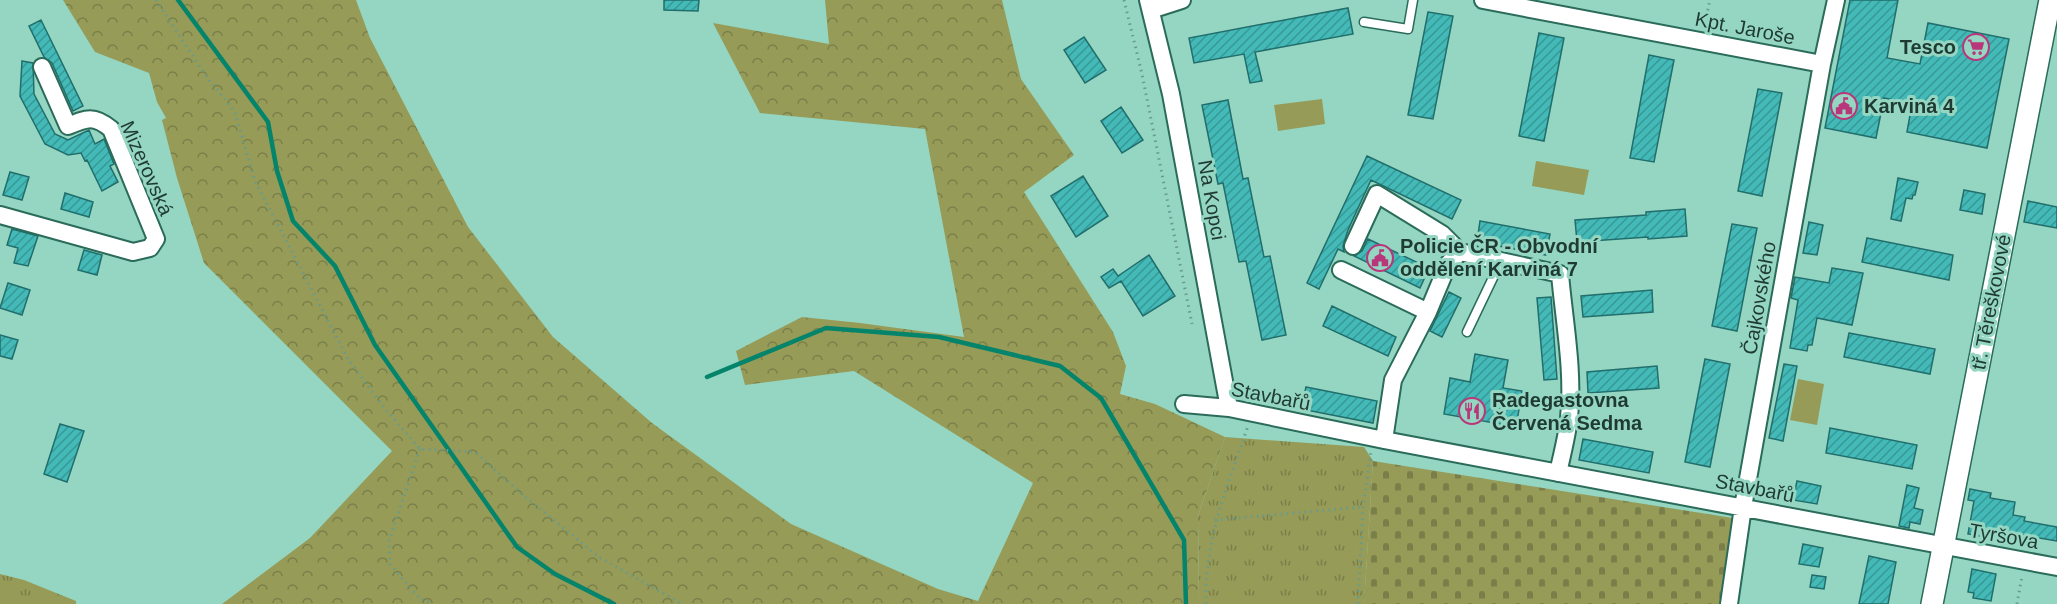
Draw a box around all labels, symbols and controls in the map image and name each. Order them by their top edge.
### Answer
street label: Kpt. Jaroše [1693,8,1797,48]
supermarket icon: Tesco [1961,32,1991,62]
place label: Tesco [1900,36,1956,58]
public building icon: Karviná 4 [1829,91,1859,121]
place label: Karviná 4 [1864,95,1955,117]
street label: Mizerovská [116,117,178,219]
street label: Na Kopci [1194,158,1230,242]
street label: tř. Těreškovové [1967,232,2015,372]
place label: Policie ČR - Obvodní oddělení Karviná 7 [1400,234,1599,280]
street label: Čajkovského [1738,240,1780,356]
public building icon: Policie ČR - Obvodní oddělení Karviná 7 [1365,243,1395,273]
street label: Stavbařů [1230,378,1312,414]
place label: Radegastovna Červená Sedma [1492,389,1643,434]
restaurant icon: Radegastovna Červená Sedma [1457,396,1487,426]
street label: Stavbařů [1714,470,1796,506]
street label: Tyršova [1968,519,2041,553]

